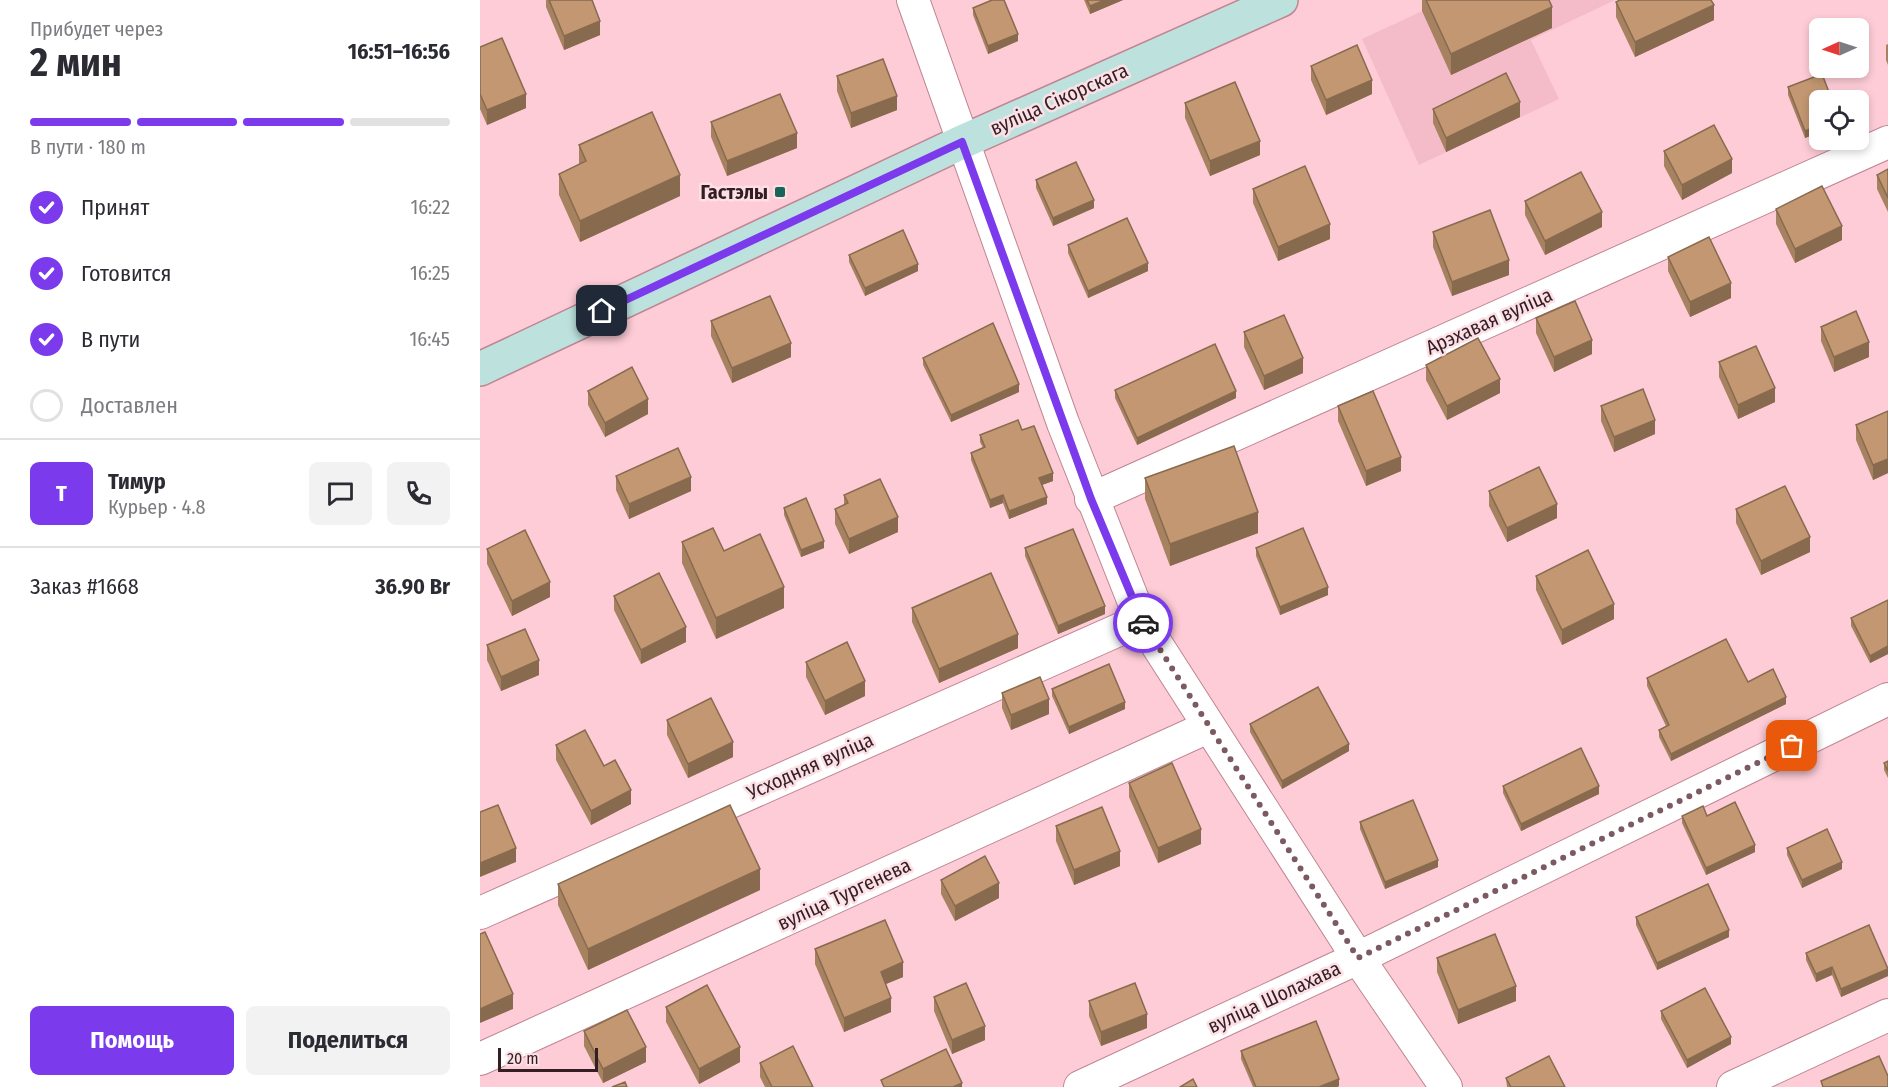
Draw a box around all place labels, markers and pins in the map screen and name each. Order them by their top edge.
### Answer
place label: Гастэлы [701,180,768,204]
marker: Гастэлы [773,185,787,199]
pin [576,285,627,336]
pin [1766,720,1817,771]

